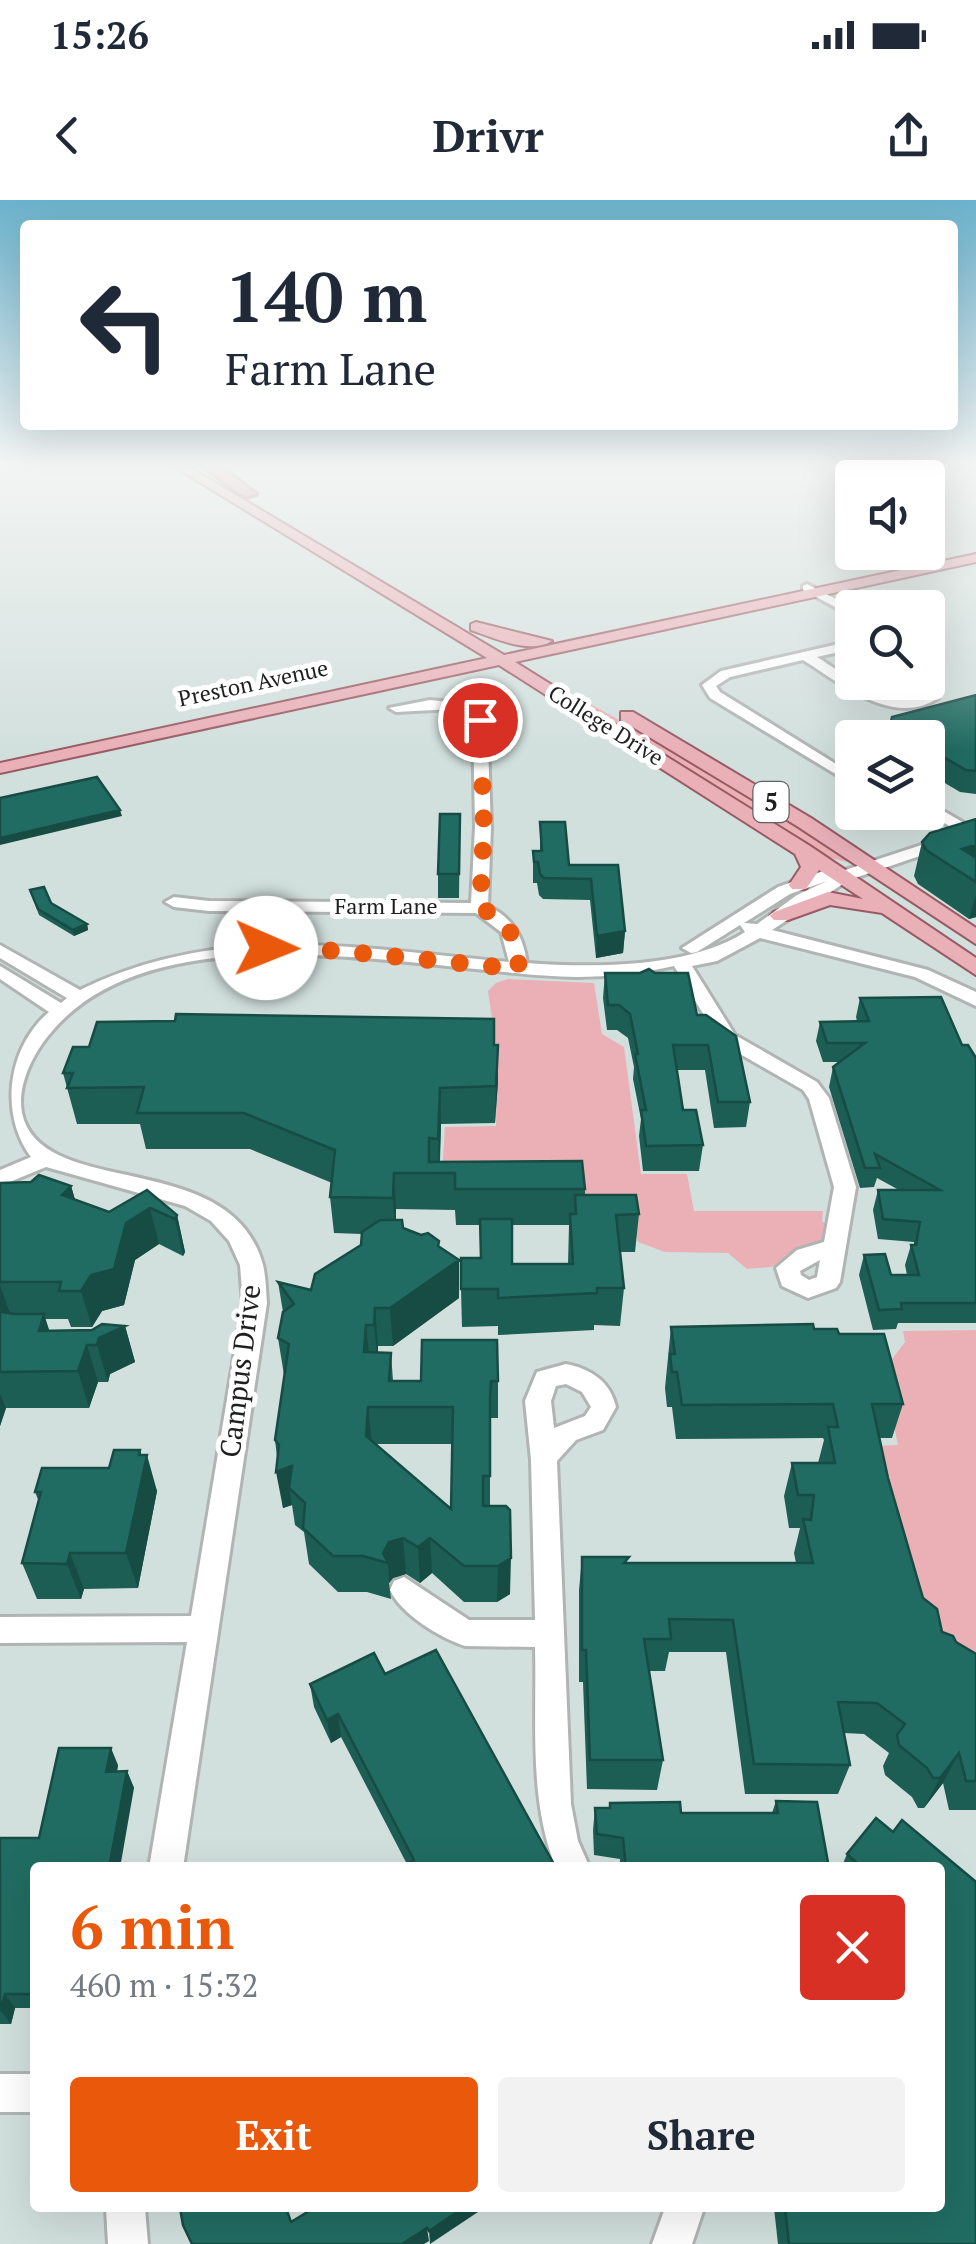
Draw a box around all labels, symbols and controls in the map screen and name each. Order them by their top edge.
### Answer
text: 15:26 [50,10,149,60]
text: Drivr [432,105,544,165]
icon: back [40,108,95,163]
icon: share [881,108,936,163]
text: 140 m [225,249,427,342]
icon: left [60,260,190,390]
text: Farm Lane [225,338,436,398]
map controls [835,460,945,830]
button: sound [835,460,945,570]
button: search [835,590,945,700]
street label: Preston Avenue [175,652,330,713]
pin [438,678,523,763]
street label: College Drive [543,678,669,771]
icon: arrive [453,693,508,748]
button: layers [835,720,945,830]
road number: 5 [754,782,788,822]
street label: Farm Lane [334,891,438,920]
position arrow [214,896,318,1000]
street label: Campus Drive [211,1282,268,1460]
text: 6 min [70,1887,234,1966]
button: close [800,1895,905,2000]
text: 460 m · 15:32 [70,1964,258,2006]
button: Exit [70,2077,478,2192]
button: Share [498,2077,905,2192]

